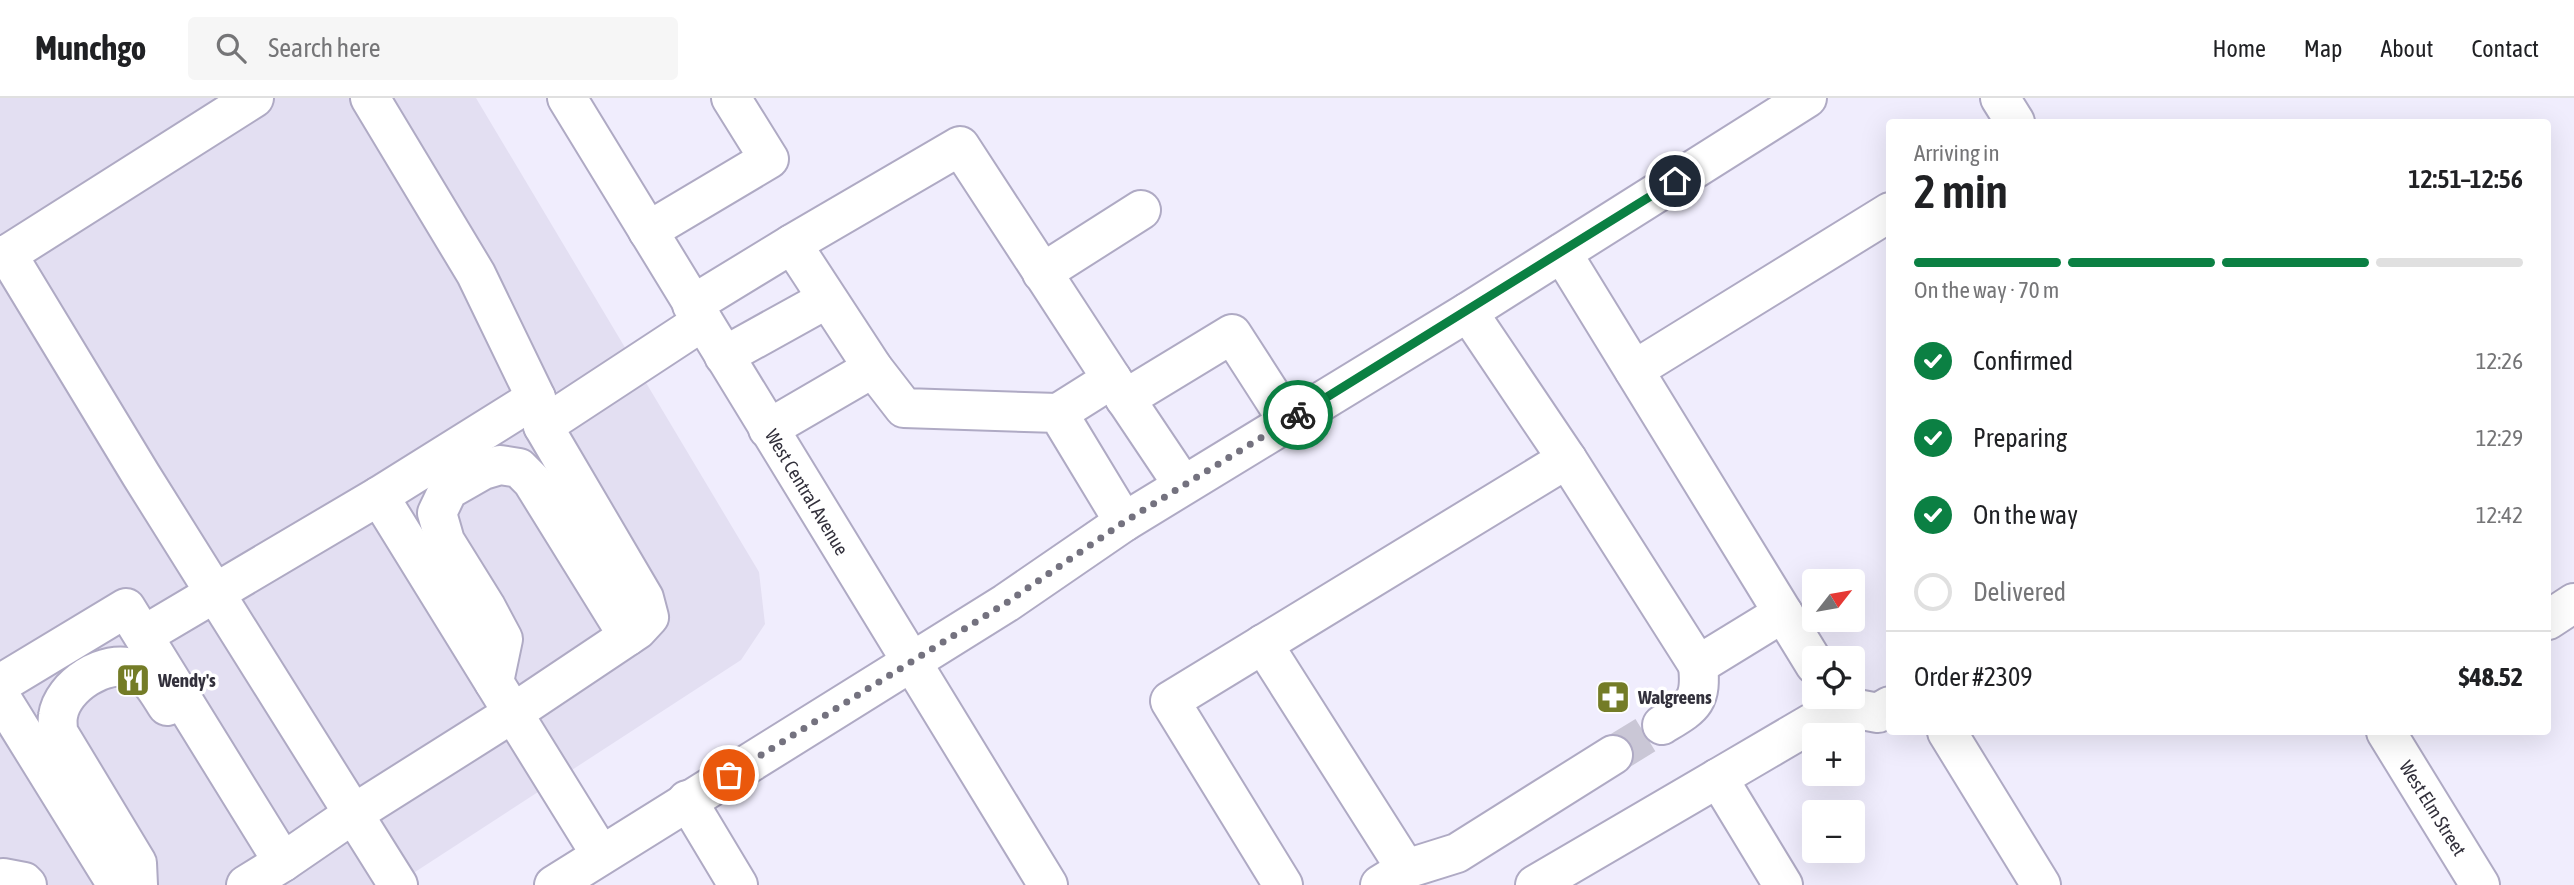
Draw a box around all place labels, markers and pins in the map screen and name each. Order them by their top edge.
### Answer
pin [1645,151,1705,211]
restaurant icon: Wendy's [114,661,152,699]
place label: Wendy's [157,669,216,691]
pharmacy icon: Walgreens [1594,678,1632,716]
place label: Walgreens [1637,686,1712,708]
pin [699,745,759,805]

